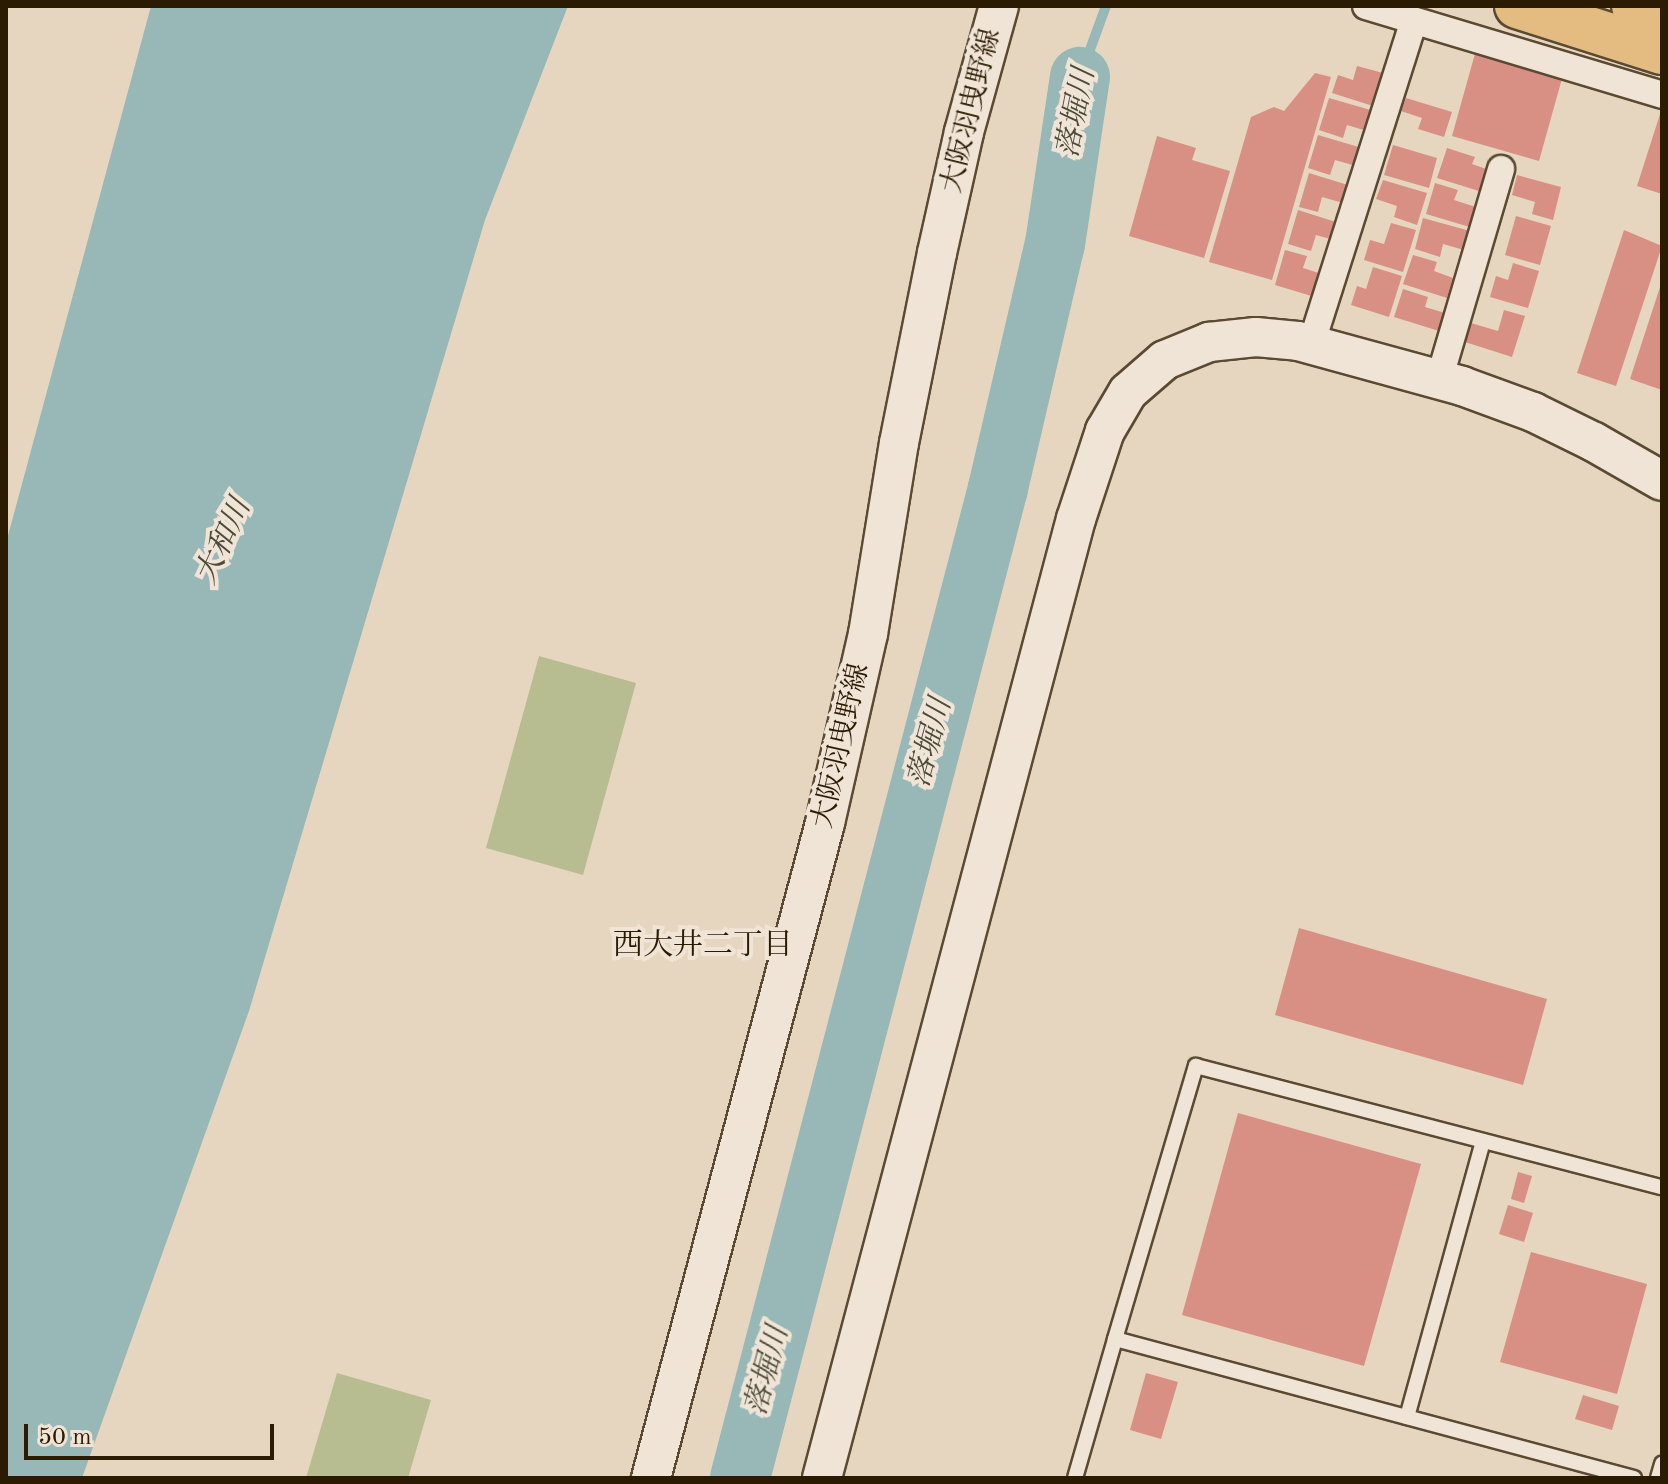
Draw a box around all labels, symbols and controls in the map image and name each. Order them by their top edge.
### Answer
street label: 大阪羽曳野線 [935,25,1009,197]
water label: 落堀川 [1051,65,1103,161]
water label: 大和川 [189,494,259,590]
street label: 大阪羽曳野線 [807,660,877,832]
water label: 落堀川 [902,695,960,791]
district label: 西大井二丁目 [613,928,793,964]
water label: 落堀川 [739,1323,797,1419]
scale bar [28,1408,278,1458]
text: 50 m [38,1426,92,1450]

